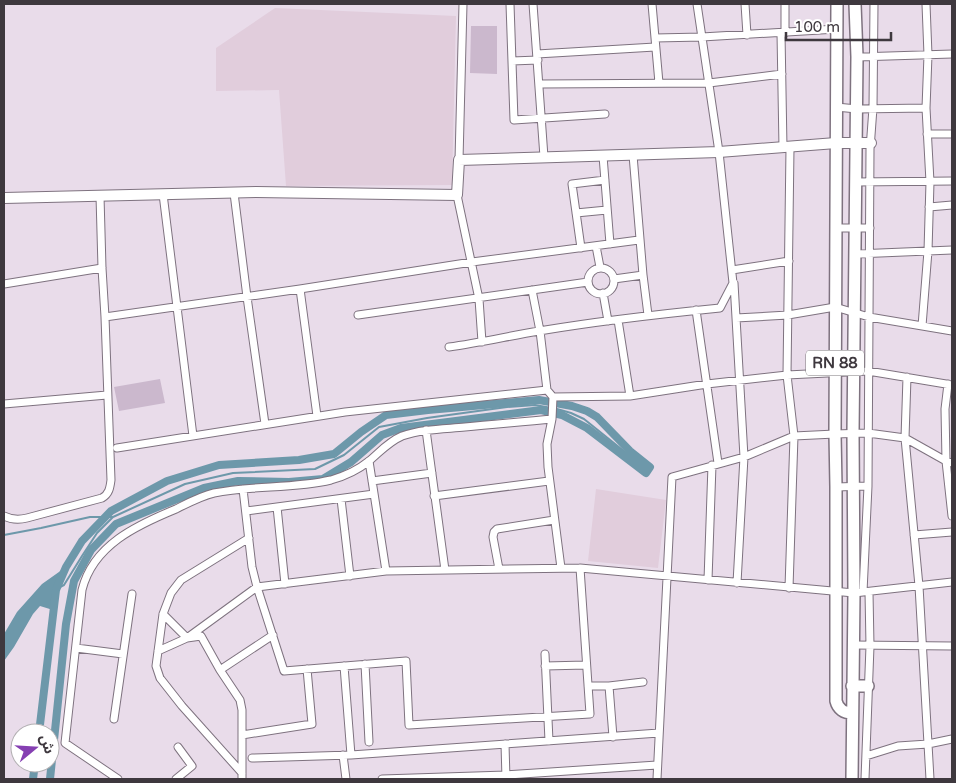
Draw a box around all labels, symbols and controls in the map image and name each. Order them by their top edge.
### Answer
scale bar [786,10,891,42]
text: 100 m [794,18,840,36]
road number: RN 88 [806,350,864,376]
north arrow [10,723,60,773]
text: ش [36,732,58,756]

